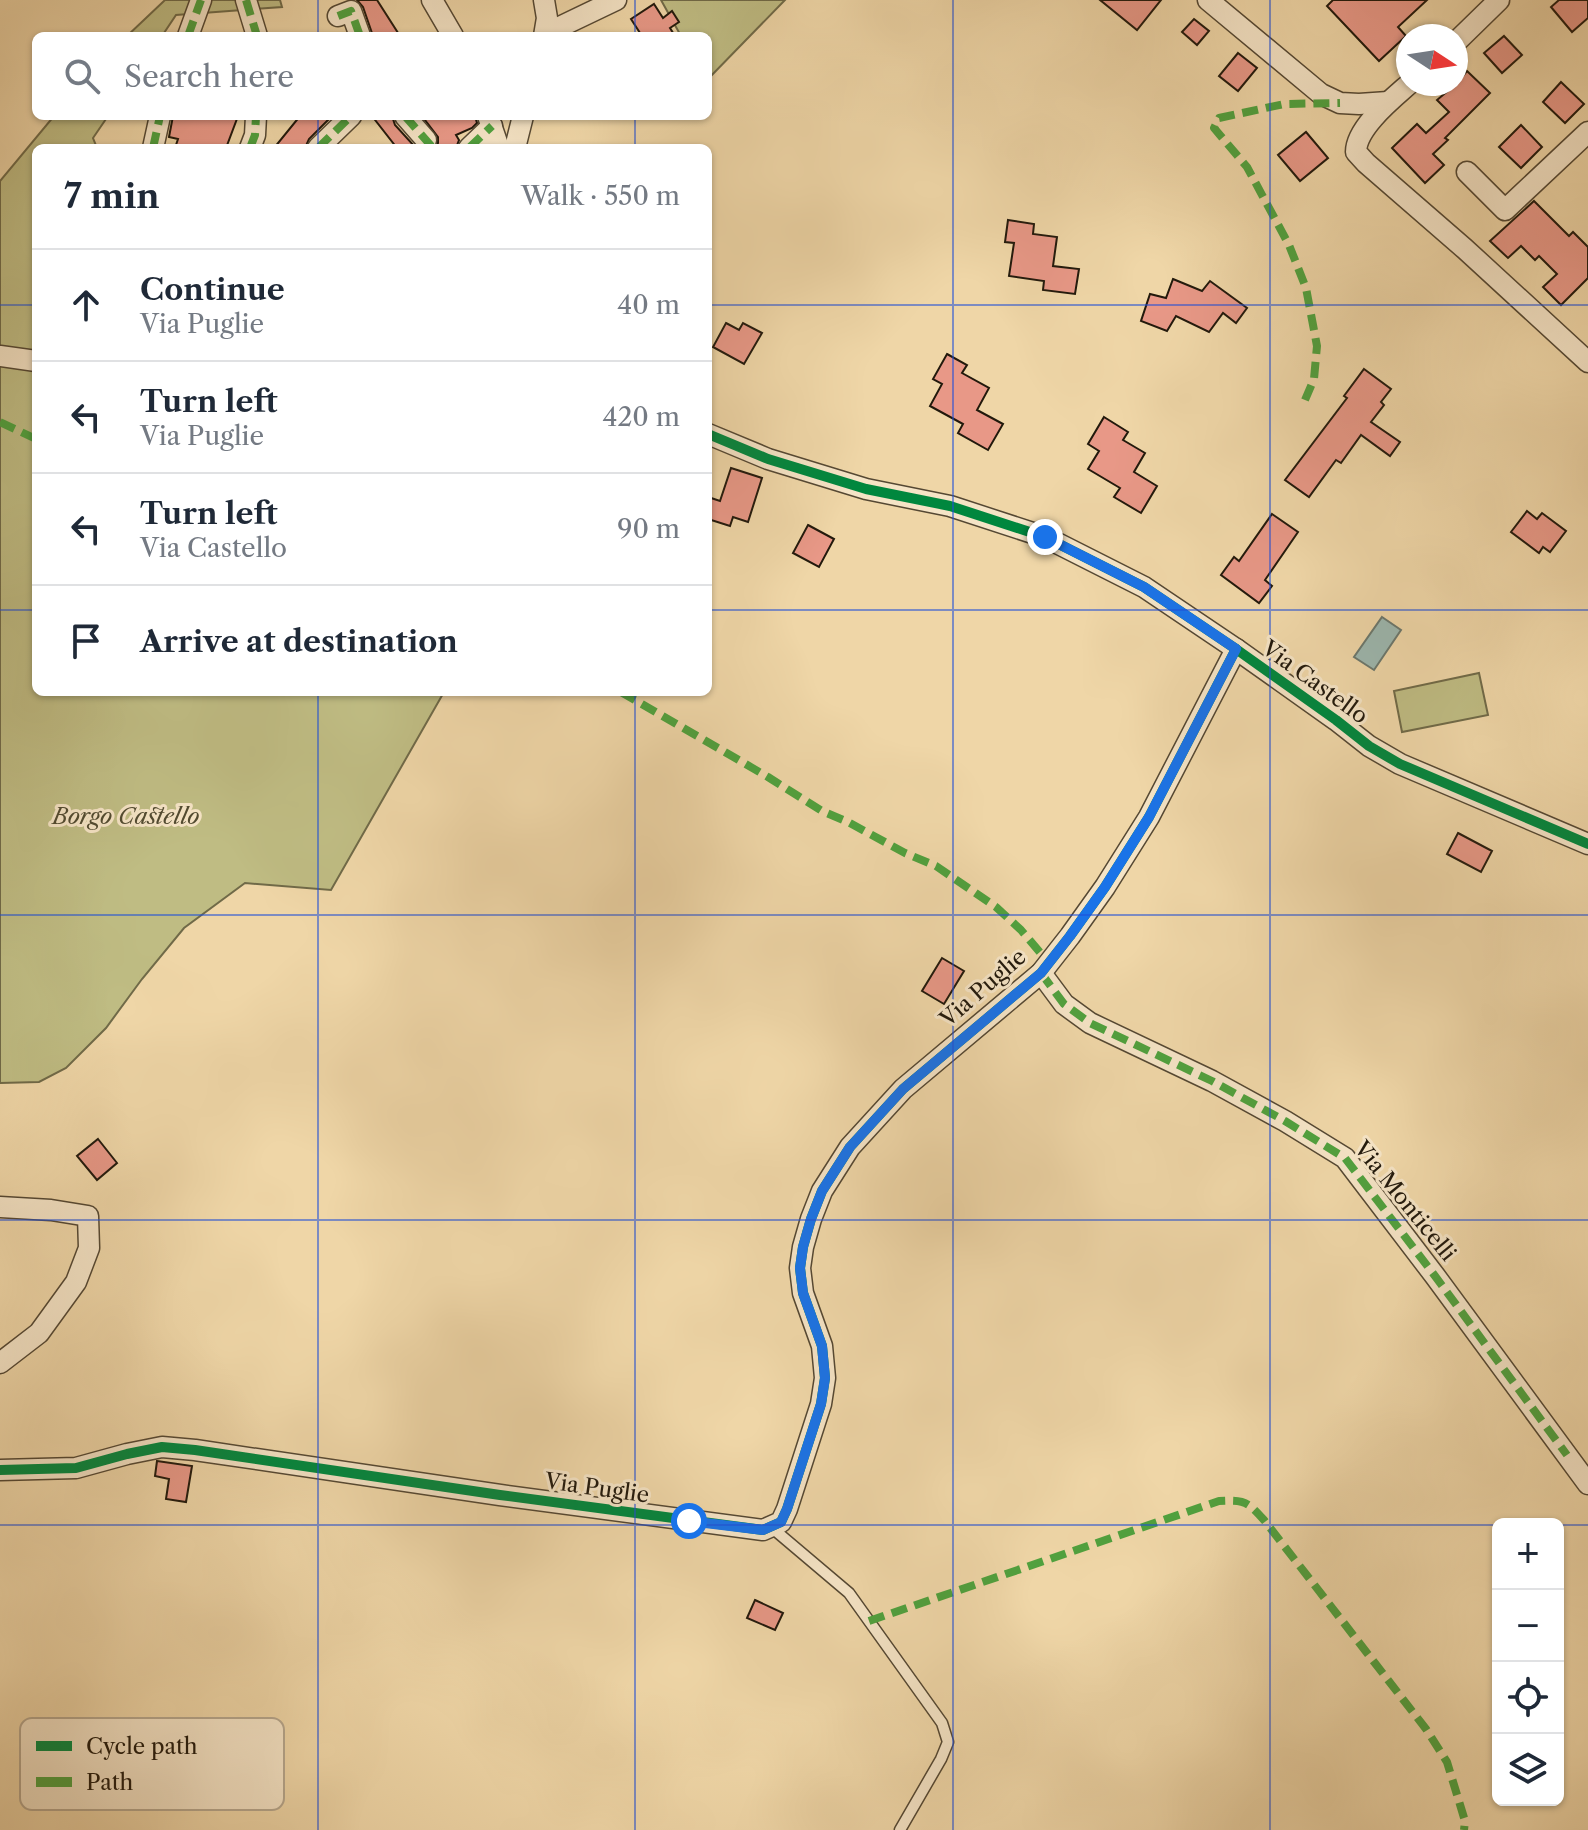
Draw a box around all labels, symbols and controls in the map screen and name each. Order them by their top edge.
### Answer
north arrow [1396,24,1468,96]
search box [32,32,712,120]
icon: search [60,54,104,98]
text: Search here [124,58,294,95]
text: 7 min [64,175,160,217]
text: Walk · 550 m [521,180,680,212]
text: Continue [140,271,285,308]
icon: ahead [64,283,108,327]
text: 40 m [617,289,680,321]
text: Via Puglie [140,308,264,340]
text: Turn left [140,383,277,420]
icon: left [64,395,108,439]
text: 420 m [602,401,680,433]
text: Via Puglie [140,420,264,452]
text: Turn left [140,495,277,532]
icon: left [64,507,108,551]
text: 90 m [617,513,680,545]
route end [1027,519,1063,555]
text: Via Castello [140,532,287,564]
icon: arrive [64,619,108,663]
text: Arrive at destination [140,623,458,660]
street label: Via Castello [1256,634,1373,729]
park label: Borgo Castello [51,803,200,830]
street label: Via Puglie [934,943,1031,1033]
street label: Via Monticelli [1348,1135,1462,1267]
street label: Via Puglie [542,1467,651,1509]
route start [671,1503,707,1539]
map controls [1492,1518,1564,1806]
button: + [1492,1518,1564,1590]
button: − [1492,1590,1564,1662]
button: locate [1492,1662,1564,1734]
legend [20,1718,284,1810]
text: Cycle path [86,1733,198,1760]
button: layers [1492,1734,1564,1806]
text: Path [86,1769,134,1796]

